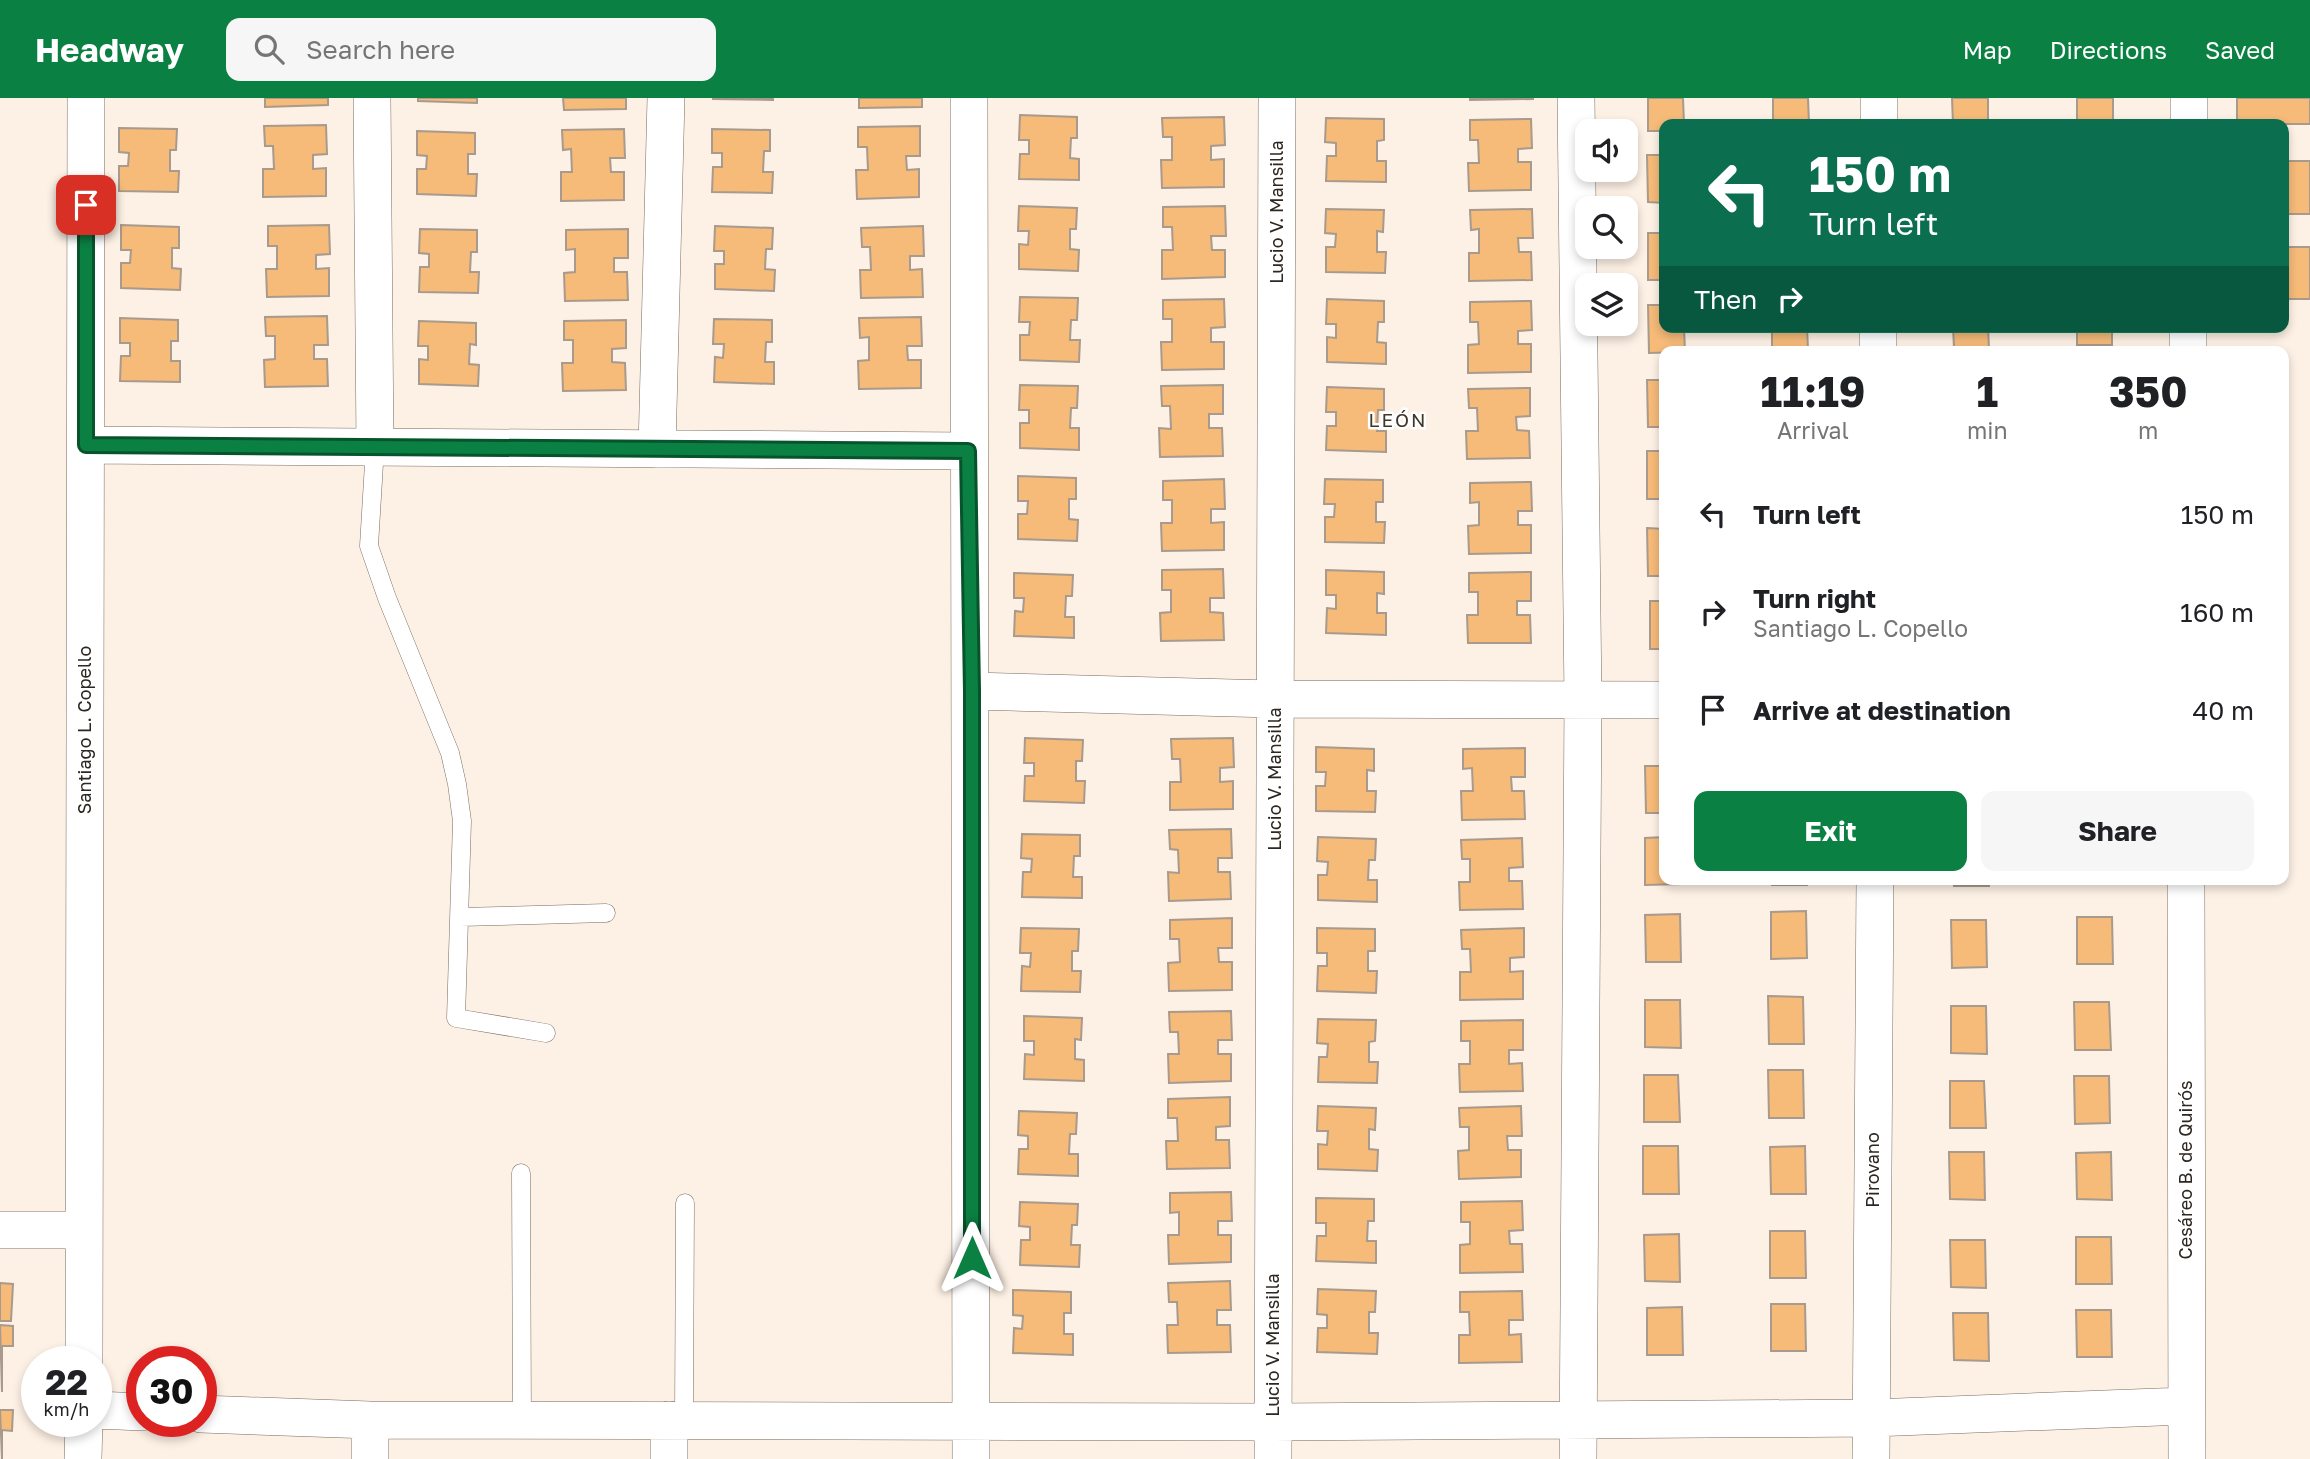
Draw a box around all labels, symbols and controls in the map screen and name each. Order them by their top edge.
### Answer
search box [226,18,716,81]
text: Headway [35,30,184,69]
icon: search [250,30,288,68]
text: Search here [306,34,455,65]
text: Map [1963,35,2012,64]
text: Directions [2050,35,2167,64]
text: Saved [2205,35,2275,64]
map controls [1575,119,1638,336]
button: sound [1575,119,1638,182]
street label: Lucio V. Mansilla [1265,140,1287,284]
text: 150 m [1809,144,1951,203]
icon: left [1694,147,1785,238]
pin [56,175,116,235]
icon: arrive [67,186,105,224]
button: search [1575,196,1638,259]
text: Turn left [1809,204,1938,242]
button: layers [1575,273,1638,336]
icon: right [1771,280,1809,318]
text: Then [1694,284,1757,315]
text: 11:19 [1760,366,1865,416]
text: 1 [1976,366,1998,416]
text: 350 [2109,366,2188,416]
district label: LEÓN [1369,408,1427,431]
text: Arrival [1777,416,1849,444]
text: min [1967,416,2008,444]
text: m [2138,416,2158,444]
icon: left [1694,495,1732,533]
text: Turn left [1753,499,1861,530]
text: 150 m [2181,499,2254,530]
text: Turn right [1753,583,1876,614]
icon: right [1694,593,1732,631]
text: 160 m [2180,597,2254,628]
text: Santiago L. Copello [1753,614,1968,642]
street label: Santiago L. Copello [73,646,95,814]
icon: arrive [1694,691,1732,729]
text: Arrive at destination [1753,695,2011,726]
text: 40 m [2193,695,2254,726]
street label: Lucio V. Mansilla [1263,707,1285,851]
button: Exit [1694,791,1967,871]
button: Share [1981,791,2254,871]
street label: Cesáreo B. de Quirós [2174,1081,2196,1259]
street label: Pirovano [1861,1132,1883,1208]
position arrow [935,1221,1009,1295]
street label: Lucio V. Mansilla [1261,1273,1283,1417]
speed limit sign: 30 [126,1346,217,1437]
text: 22 [45,1361,88,1403]
text: km/h [44,1398,89,1420]

